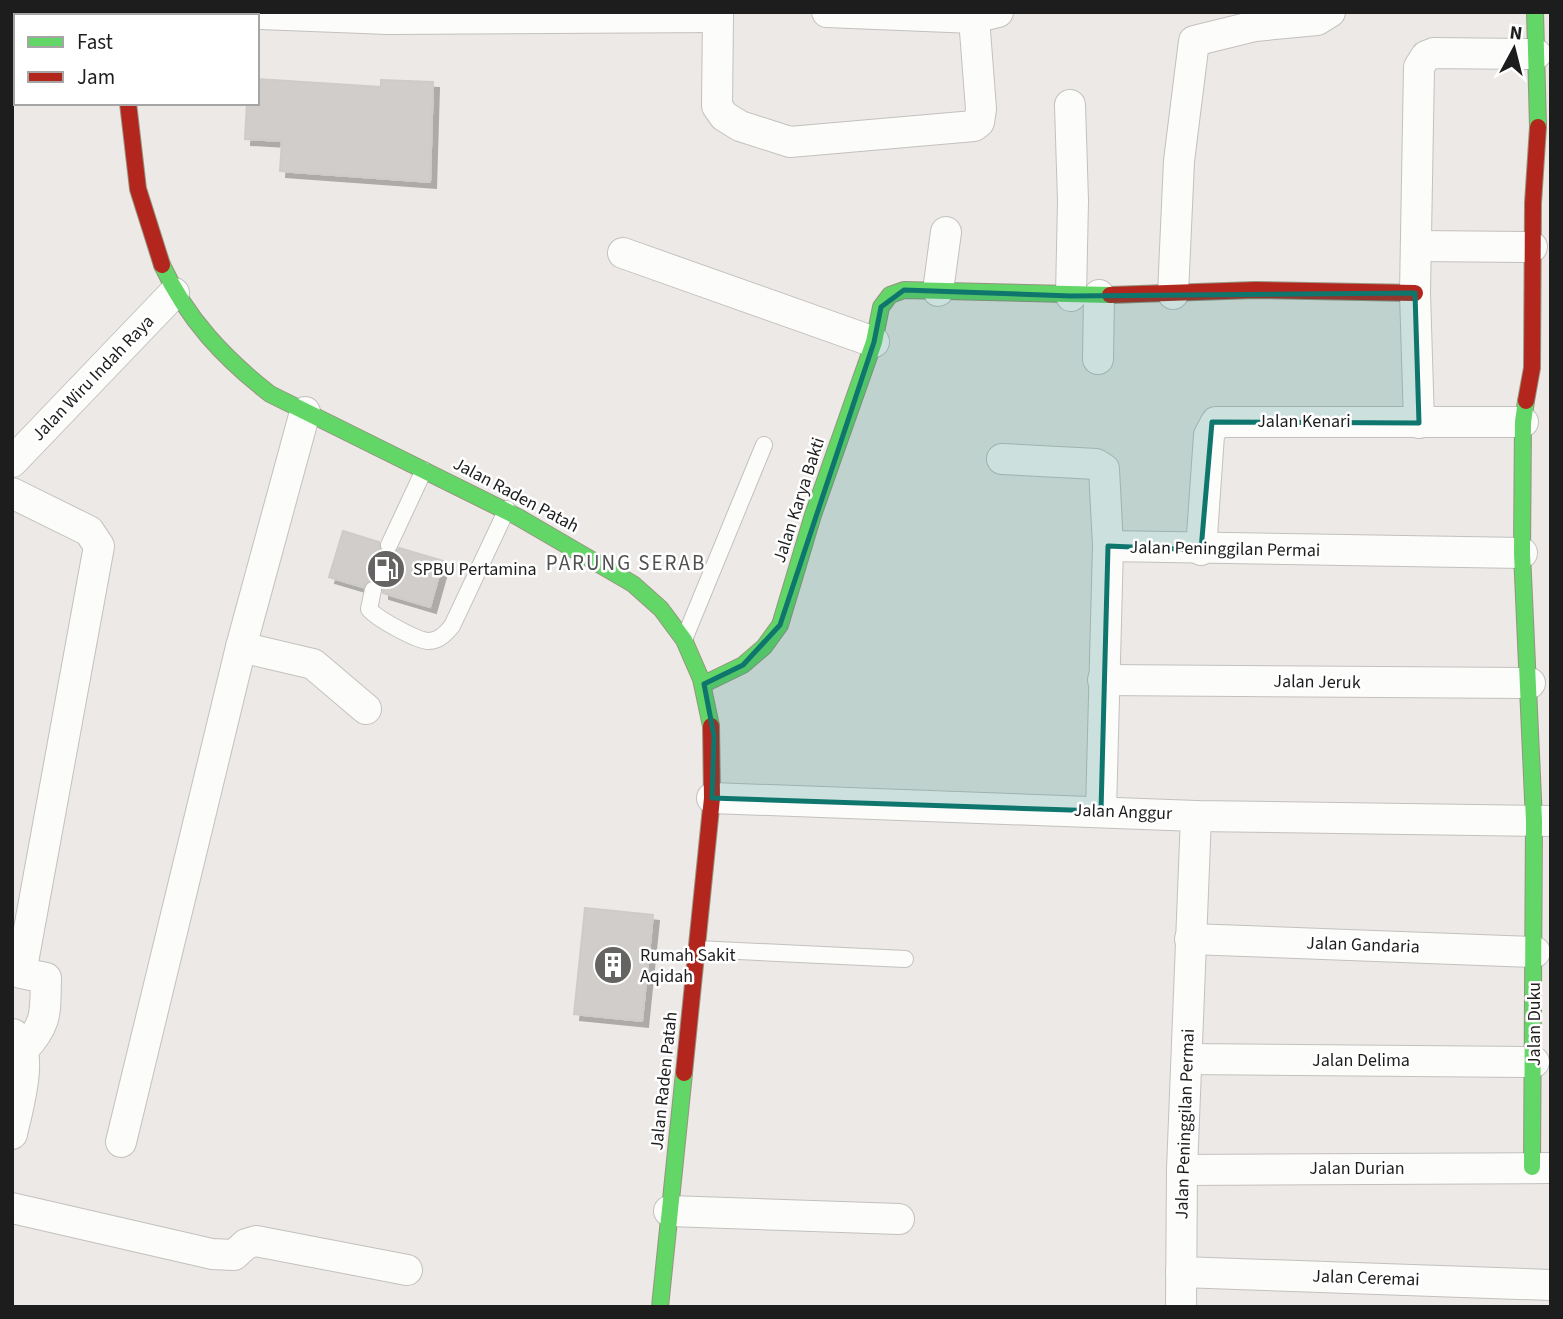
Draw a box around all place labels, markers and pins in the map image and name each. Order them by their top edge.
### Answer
fuel station icon: SPBU Pertamina [365,548,407,590]
place label: SPBU Pertamina [413,557,537,582]
place label: Rumah Sakit Aqidah [640,943,736,989]
building icon: Rumah Sakit Aqidah [592,944,634,986]

